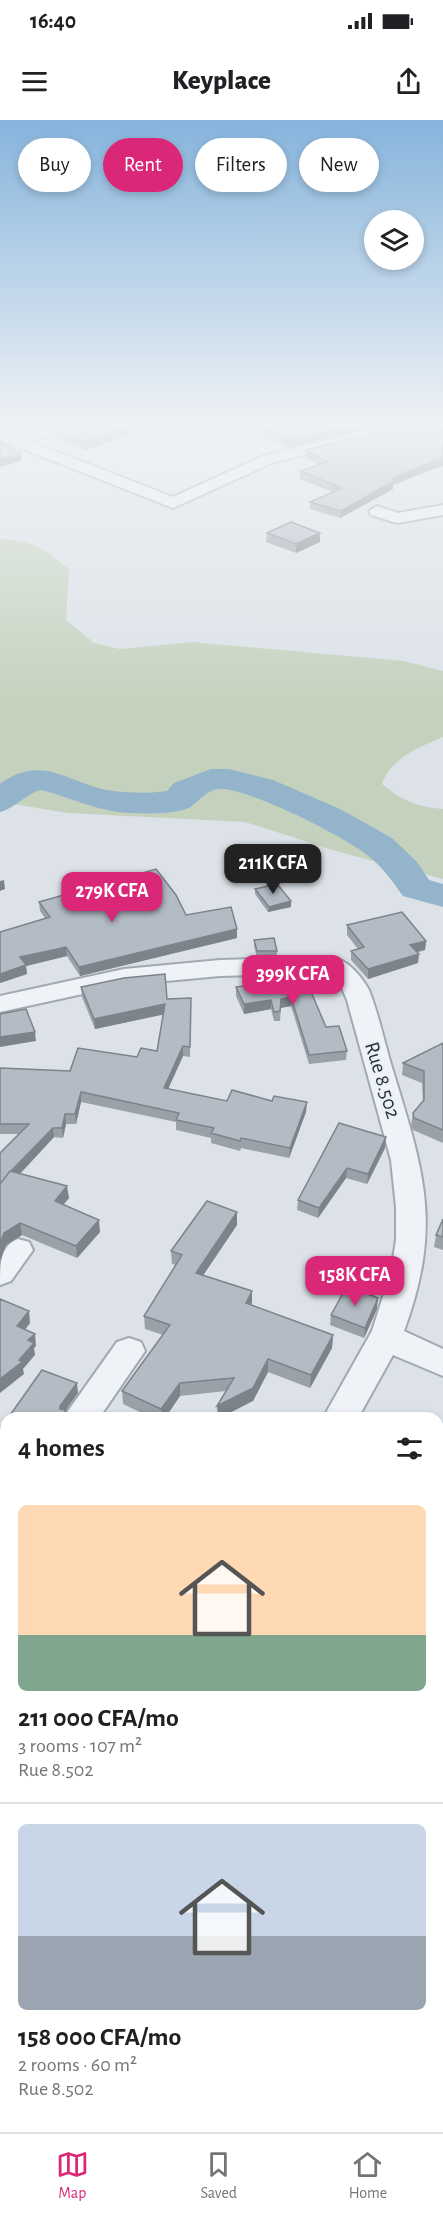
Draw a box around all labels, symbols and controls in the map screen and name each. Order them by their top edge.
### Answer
text: 16:40 [30,10,76,32]
icon: menu [18,65,51,98]
icon: share [392,65,425,98]
text: Keyplace [172,67,271,94]
chip: Buy [18,138,91,192]
chip: Rent [103,138,183,192]
chip: Filters [195,138,287,192]
chip: New [299,138,379,192]
map controls [364,210,424,270]
button: layers [364,210,424,270]
pin: 211K CFA [211,844,335,895]
text: 211K CFA [238,853,308,873]
pin: 279K CFA [50,872,174,923]
text: 279K CFA [75,881,149,901]
pin: 399K CFA [231,955,355,1006]
text: 399K CFA [256,964,330,984]
street label: Rue 8.502 [361,1039,404,1121]
pin: 158K CFA [293,1256,417,1307]
text: 158K CFA [319,1265,391,1285]
icon: filters [393,1432,426,1465]
text: 4 homes [18,1435,105,1461]
icon: home [168,1544,276,1652]
text: 211 000 CFA/mo [18,1705,179,1731]
text: 3 rooms · 107 m² [18,1736,142,1756]
text: Rue 8.502 [18,1760,93,1780]
icon: home [168,1863,276,1971]
text: 158 000 CFA/mo [18,2024,181,2050]
text: 2 rooms · 60 m² [18,2055,137,2075]
text: Rue 8.502 [18,2079,93,2099]
tab: Map [56,2148,89,2203]
tab: Saved [200,2148,237,2203]
tab: Home [349,2148,387,2203]

